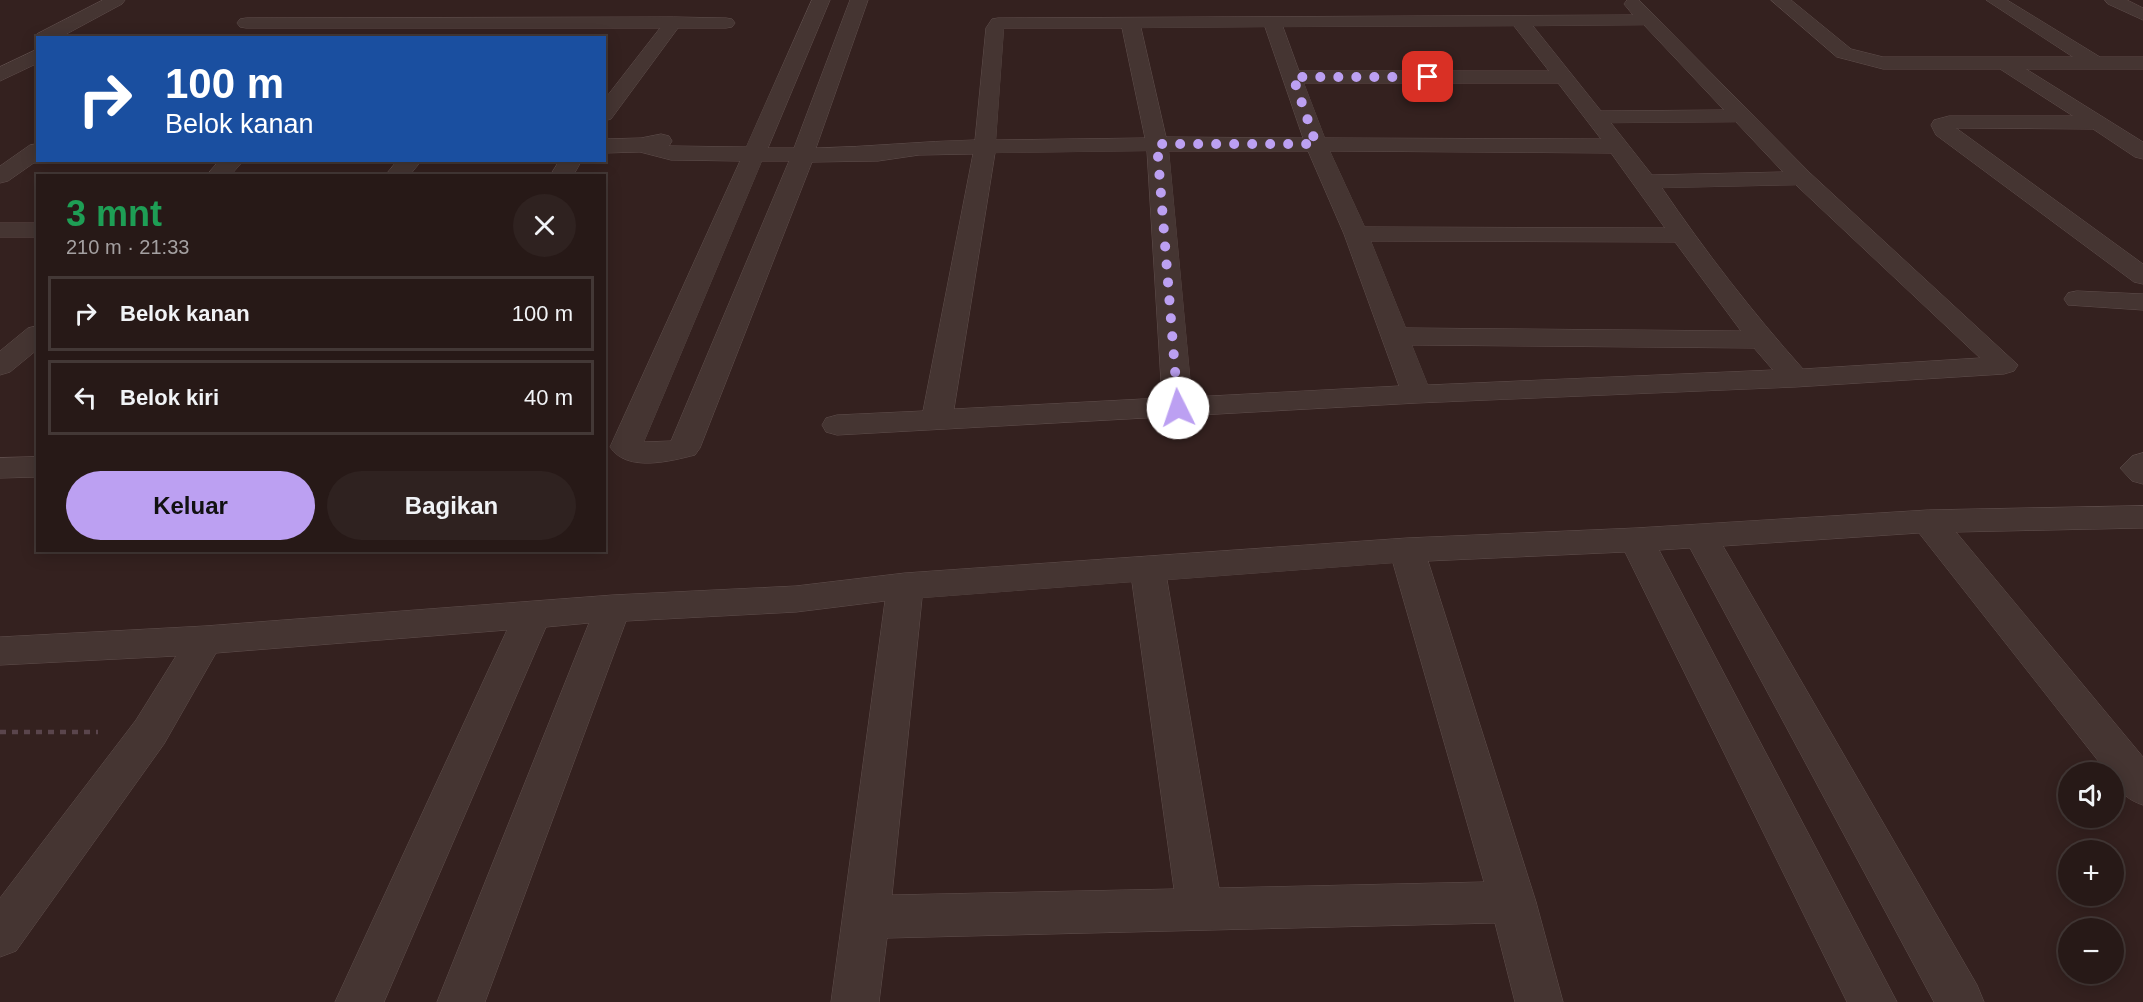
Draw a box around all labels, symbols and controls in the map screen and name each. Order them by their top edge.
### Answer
pin [1402,51,1453,102]
icon: right [66,60,144,138]
text: 100 m [165,60,284,107]
icon: arrive [1411,60,1444,93]
text: Belok kanan [165,109,314,139]
text: 3 mnt [66,193,162,234]
button: close [513,194,576,257]
text: 210 m · 21:33 [66,236,189,258]
icon: right [69,297,102,330]
text: Belok kanan [120,301,250,326]
text: 100 m [512,301,573,326]
position arrow [1146,376,1210,440]
icon: left [69,381,102,414]
text: Belok kiri [120,385,219,410]
text: 40 m [524,385,573,410]
button: Keluar [66,471,315,540]
button: Bagikan [327,471,576,540]
map controls [2058,762,2124,984]
button: sound [2058,762,2124,828]
button: + [2058,840,2124,906]
button: − [2058,918,2124,984]

